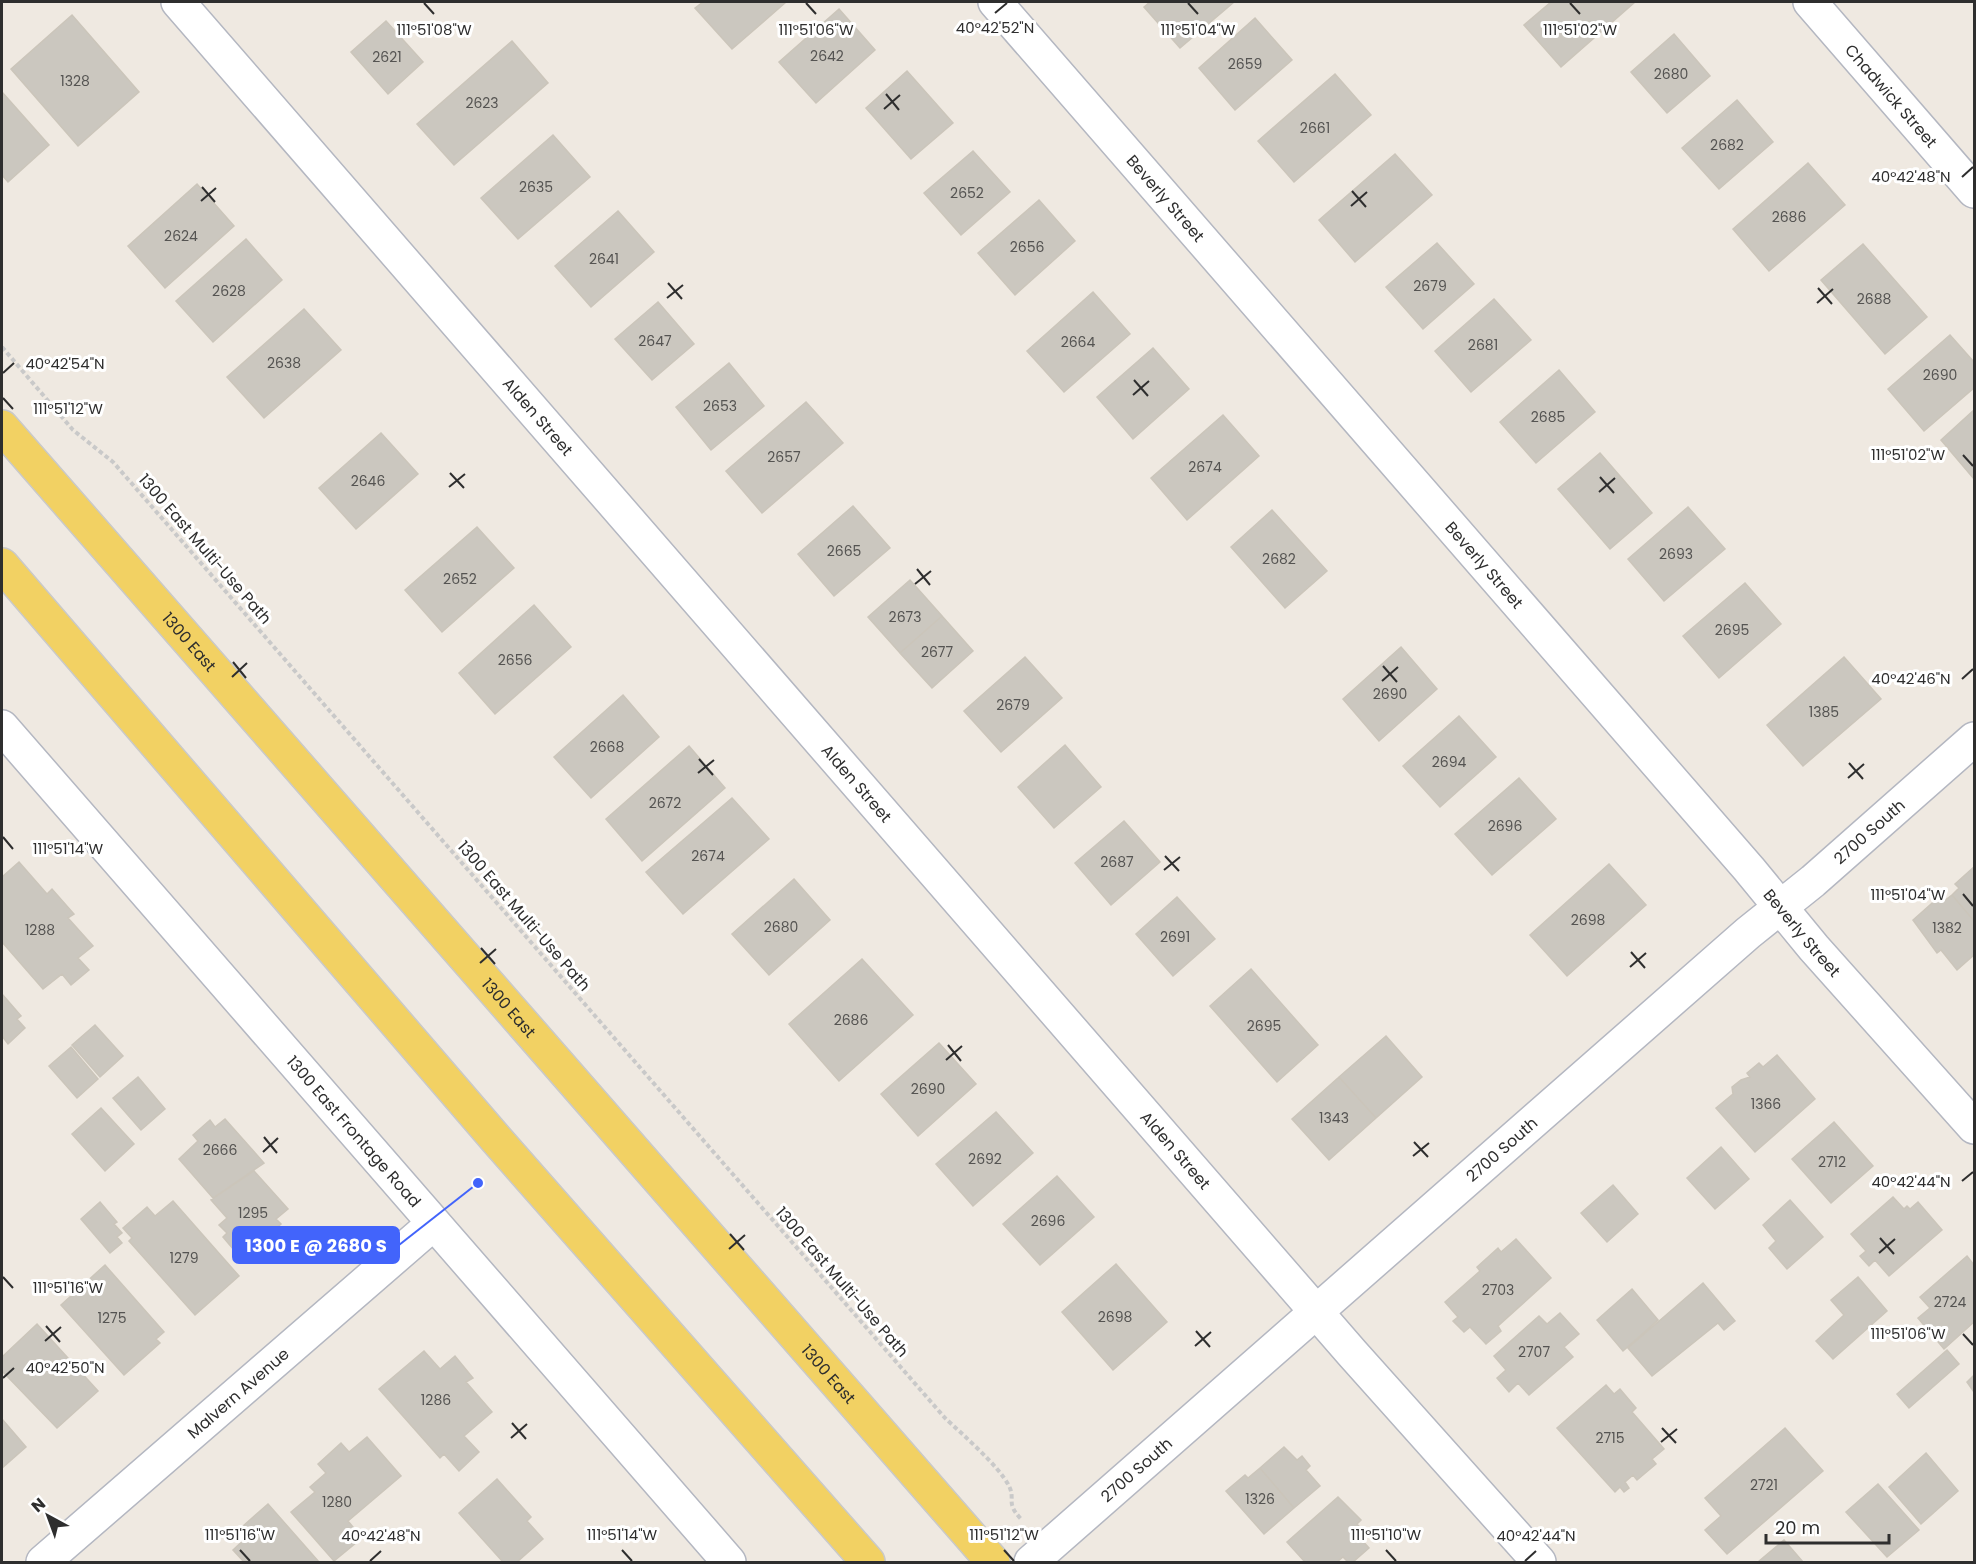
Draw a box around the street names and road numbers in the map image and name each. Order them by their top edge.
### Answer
street label: Chadwick Street [1840,39,1943,153]
street label: Beverly Street [1121,150,1210,247]
street label: Alden Street [498,372,579,461]
street label: 1300 East Multi-Use Path [133,469,277,629]
street label: Beverly Street [1440,516,1529,614]
street label: 1300 East [157,607,222,677]
street label: Alden Street [816,739,897,827]
street label: 2700 South [1828,794,1910,869]
street label: 1300 East Multi-Use Path [452,836,596,996]
street label: Beverly Street [1758,884,1846,982]
street label: 1300 East [477,973,542,1043]
street label: 1300 East Frontage Road [281,1050,426,1212]
street label: Alden Street [1135,1106,1216,1194]
street label: 2700 South [1461,1111,1542,1187]
street label: 1300 East Multi-Use Path [770,1202,914,1362]
street label: 1300 East [796,1339,861,1409]
street label: Malvern Avenue [182,1342,294,1444]
street label: 2700 South [1095,1432,1177,1507]

